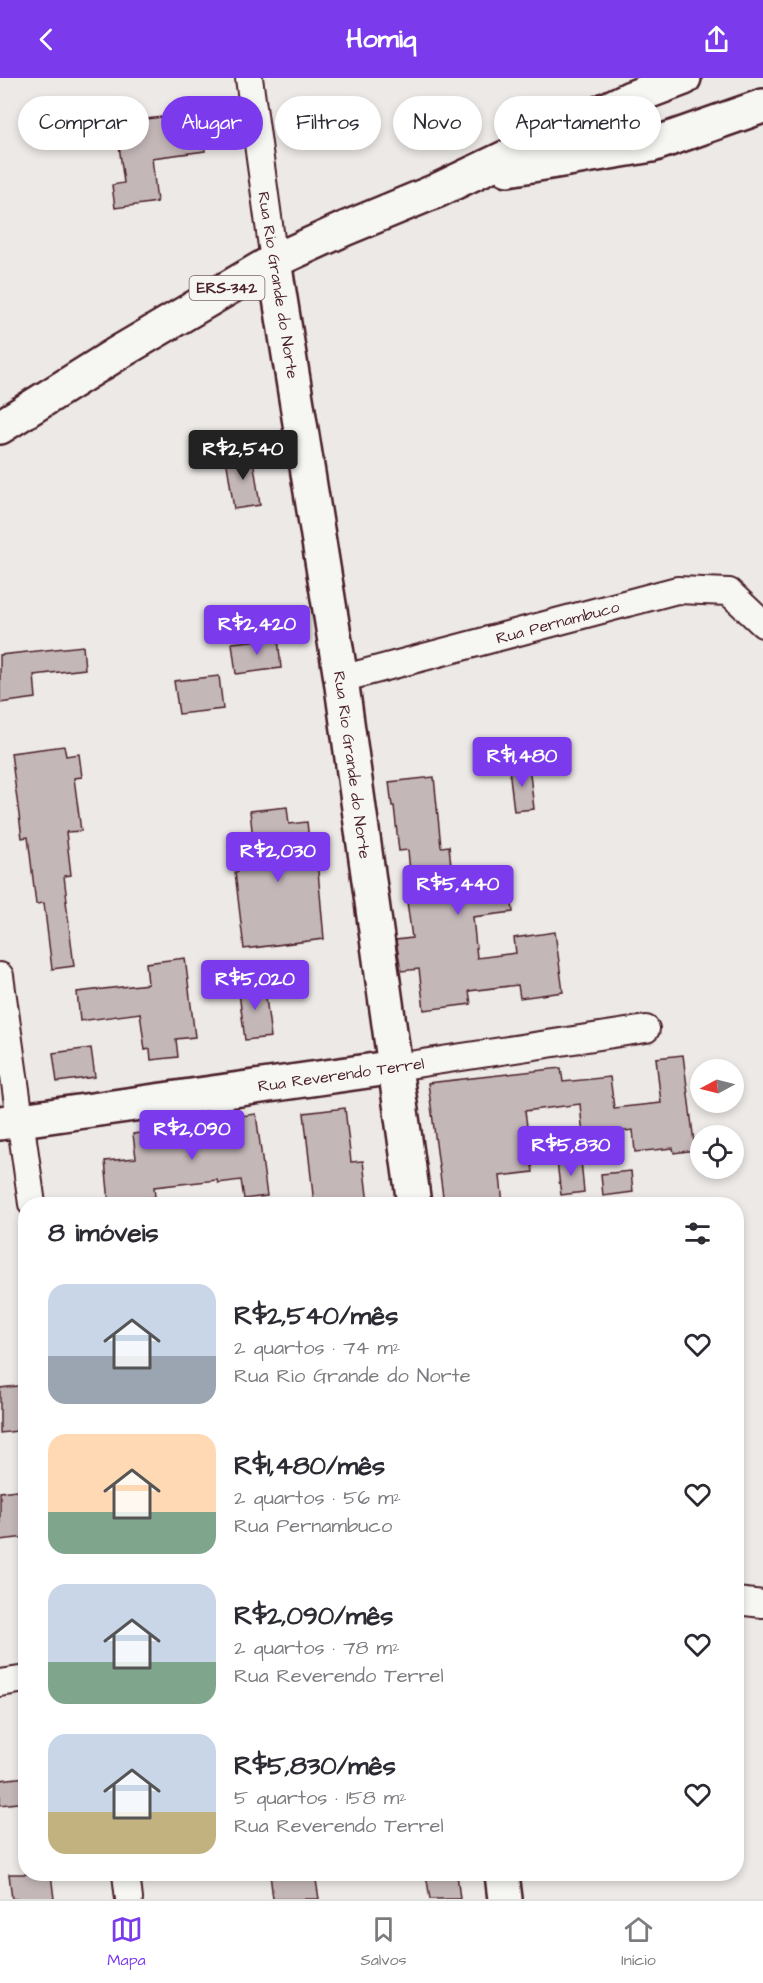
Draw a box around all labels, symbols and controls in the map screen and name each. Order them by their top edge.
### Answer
text: Homiq [346,20,417,58]
icon: back [30,23,63,56]
icon: share [700,23,733,56]
chip: Comprar [18,96,149,150]
chip: Alugar [161,96,263,150]
chip: Filtros [275,96,381,150]
chip: Novo [393,96,482,150]
chip: Apartamento [494,96,661,150]
street label: Rua Rio Grande do Norte [252,190,304,381]
road number: ERS-342 [190,276,264,300]
pin: R$2,540 [188,430,298,481]
text: R$2,540 [203,435,283,463]
street label: Rua Pernambuco [494,596,622,649]
pin: R$2,420 [202,605,312,656]
text: R$2,420 [218,610,296,638]
street label: Rua Rio Grande do Norte [328,670,376,861]
pin: R$1,480 [467,737,577,788]
text: R$1,480 [487,742,557,770]
pin: R$2,030 [223,832,333,883]
text: R$2,030 [240,837,316,865]
pin: R$5,440 [403,865,513,916]
text: R$5,440 [417,870,499,898]
pin: R$5,020 [200,960,310,1011]
text: R$5,020 [215,965,295,993]
street label: Rua Reverendo Terrel [257,1052,426,1098]
north arrow [690,1059,744,1113]
map controls [690,1059,744,1179]
pin: R$2,090 [137,1110,247,1161]
text: R$2,090 [153,1115,231,1143]
button: locate [690,1125,744,1179]
pin: R$5,830 [516,1126,626,1177]
text: R$5,830 [532,1131,610,1159]
text: 8 imóveis [48,1215,159,1251]
icon: filters [681,1217,714,1250]
text: R$2,540/mês [234,1298,398,1334]
icon: home [96,1308,168,1380]
icon: heart [681,1328,714,1361]
text: 2 quartos · 74 m² [234,1334,400,1362]
text: Rua Rio Grande do Norte [234,1362,471,1390]
text: R$1,480/mês [234,1448,385,1484]
icon: home [96,1458,168,1530]
icon: heart [681,1478,714,1511]
text: 2 quartos · 56 m² [234,1484,401,1512]
text: Rua Pernambuco [234,1512,392,1540]
text: R$2,090/mês [234,1598,393,1634]
icon: home [96,1608,168,1680]
icon: heart [681,1628,714,1661]
text: 2 quartos · 78 m² [234,1634,400,1662]
text: Rua Reverendo Terrel [234,1662,444,1690]
text: R$5,830/mês [234,1748,396,1784]
icon: home [96,1758,168,1830]
icon: heart [681,1778,714,1811]
text: 5 quartos · 158 m² [234,1784,407,1812]
text: Rua Reverendo Terrel [234,1812,444,1840]
tab: Mapa [107,1913,146,1971]
tab: Salvos [360,1913,407,1971]
tab: Início [621,1913,656,1971]

